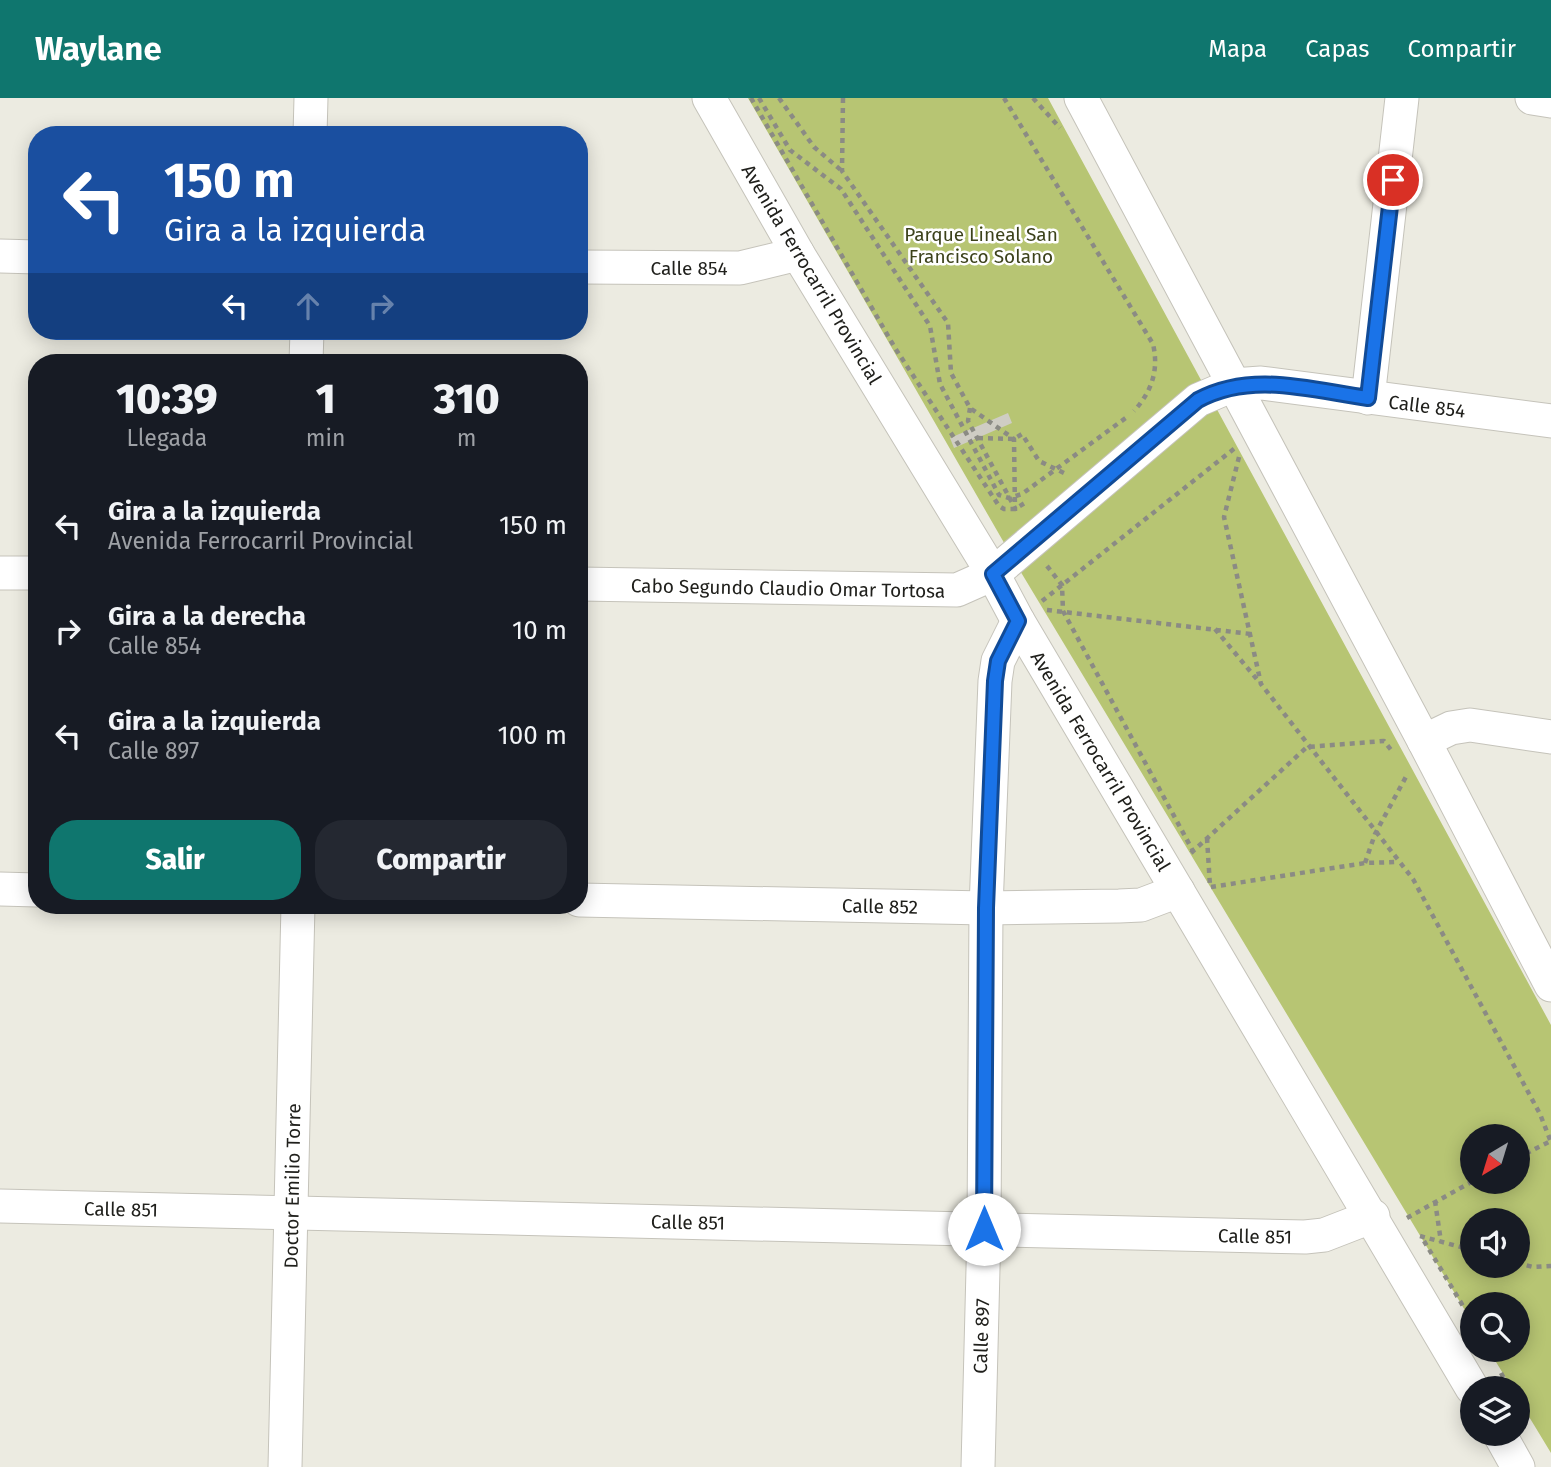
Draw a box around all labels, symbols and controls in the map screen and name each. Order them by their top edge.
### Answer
text: Waylane [35,29,162,69]
text: Mapa [1208,35,1267,63]
text: Capas [1305,35,1369,63]
text: Compartir [1407,35,1516,63]
pin [1363,150,1423,210]
text: 150 m [164,151,295,210]
icon: left [49,154,140,245]
street label: Avenida Ferrocarril Provincial [737,160,887,389]
icon: arrive [1374,161,1412,199]
text: Gira a la izquierda [164,211,426,249]
park label: Parque Lineal San Francisco Solano [904,223,1058,268]
street label: Calle 854 [650,257,728,280]
icon: left [216,287,254,325]
icon: ahead [289,287,327,325]
icon: right [362,287,400,325]
text: 10:39 [116,374,218,424]
text: 1 [316,374,336,424]
text: 310 [434,374,500,424]
street label: Calle 854 [1387,390,1467,423]
text: Llegada [127,424,207,452]
text: min [306,424,345,452]
text: m [457,424,477,452]
text: Gira a la izquierda [108,496,321,527]
icon: left [49,507,87,545]
text: 150 m [499,510,567,541]
text: Avenida Ferrocarril Provincial [108,527,413,555]
street label: Cabo Segundo Claudio Omar Tortosa [631,574,945,603]
text: Gira a la derecha [108,601,306,632]
icon: right [49,612,87,650]
text: 10 m [512,615,567,646]
text: Calle 854 [108,632,201,660]
street label: Avenida Ferrocarril Provincial [1026,647,1176,876]
text: Gira a la izquierda [108,706,321,737]
icon: left [49,717,87,755]
text: 100 m [498,720,567,751]
text: Calle 897 [108,737,199,765]
button: Salir [49,820,301,900]
button: Compartir [315,820,567,900]
street label: Calle 852 [842,894,918,919]
street label: Doctor Emilio Torre [280,1103,305,1269]
north arrow [1460,1124,1530,1194]
map controls [1460,1124,1530,1446]
position arrow [947,1192,1021,1266]
street label: Calle 851 [84,1197,158,1222]
button: sound [1460,1208,1530,1278]
street label: Calle 851 [651,1210,725,1235]
street label: Calle 851 [1218,1224,1292,1249]
button: search [1460,1292,1530,1362]
street label: Calle 897 [969,1298,994,1374]
button: layers [1460,1376,1530,1446]

